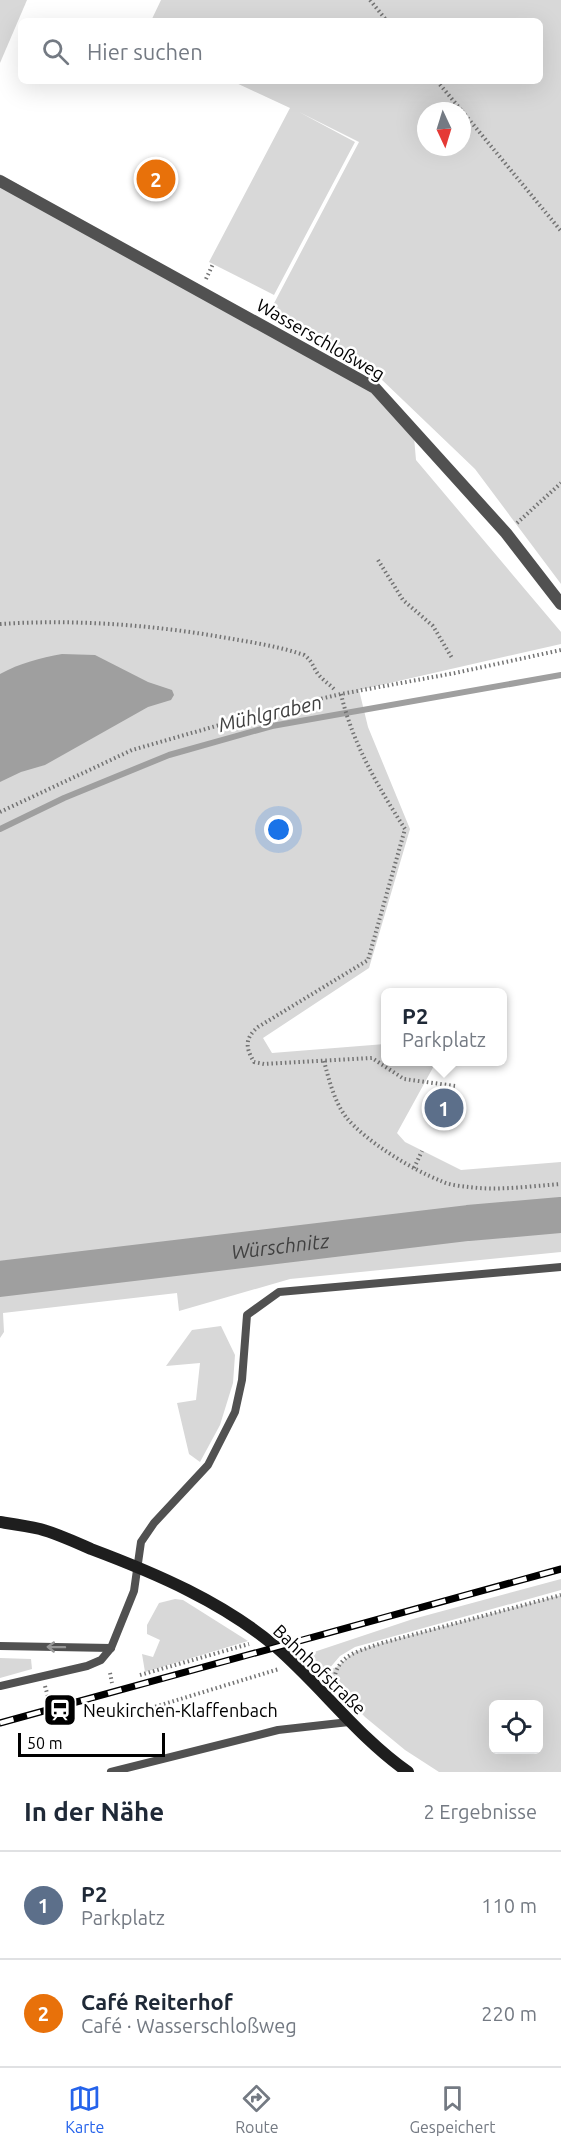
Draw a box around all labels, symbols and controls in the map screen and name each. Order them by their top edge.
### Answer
search box [18,18,543,84]
icon: search [39,35,72,68]
text: Hier suchen [87,39,203,64]
north arrow [417,102,471,156]
pin: 2 [136,156,176,201]
street label: Wasserschloßweg [253,294,389,384]
water label: Mühlgraben [216,690,324,736]
your location [264,815,293,844]
popup [381,988,507,1066]
text: P2 [402,1003,428,1028]
text: Parkplatz [402,1028,486,1051]
pin: 1 [424,1086,464,1130]
water label: Würschnitz [230,1228,331,1263]
street label: Bahnhofstraße [270,1620,370,1718]
one-way arrow [46,1641,66,1652]
station icon: Neukirchen-Klaffenbach [42,1692,78,1728]
place label: Neukirchen-Klaffenbach [83,1700,278,1720]
map controls [489,1700,543,1754]
button: locate [489,1700,543,1754]
scale bar [18,1730,165,1758]
text: 50 m [27,1734,63,1752]
text: In der Nähe [24,1797,164,1826]
text: 2 Ergebnisse [423,1800,537,1823]
text: P2 [81,1881,107,1906]
text: 1 [38,1894,49,1917]
text: 110 m [481,1894,537,1917]
text: Parkplatz [81,1906,165,1929]
text: Café Reiterhof [81,1989,233,2014]
text: 2 [38,2002,49,2025]
text: 220 m [481,2002,537,2025]
text: Café · Wasserschloßweg [81,2014,297,2037]
tab: Karte [65,2082,104,2136]
tab: Route [235,2082,279,2136]
tab: Gespeichert [409,2082,496,2136]

